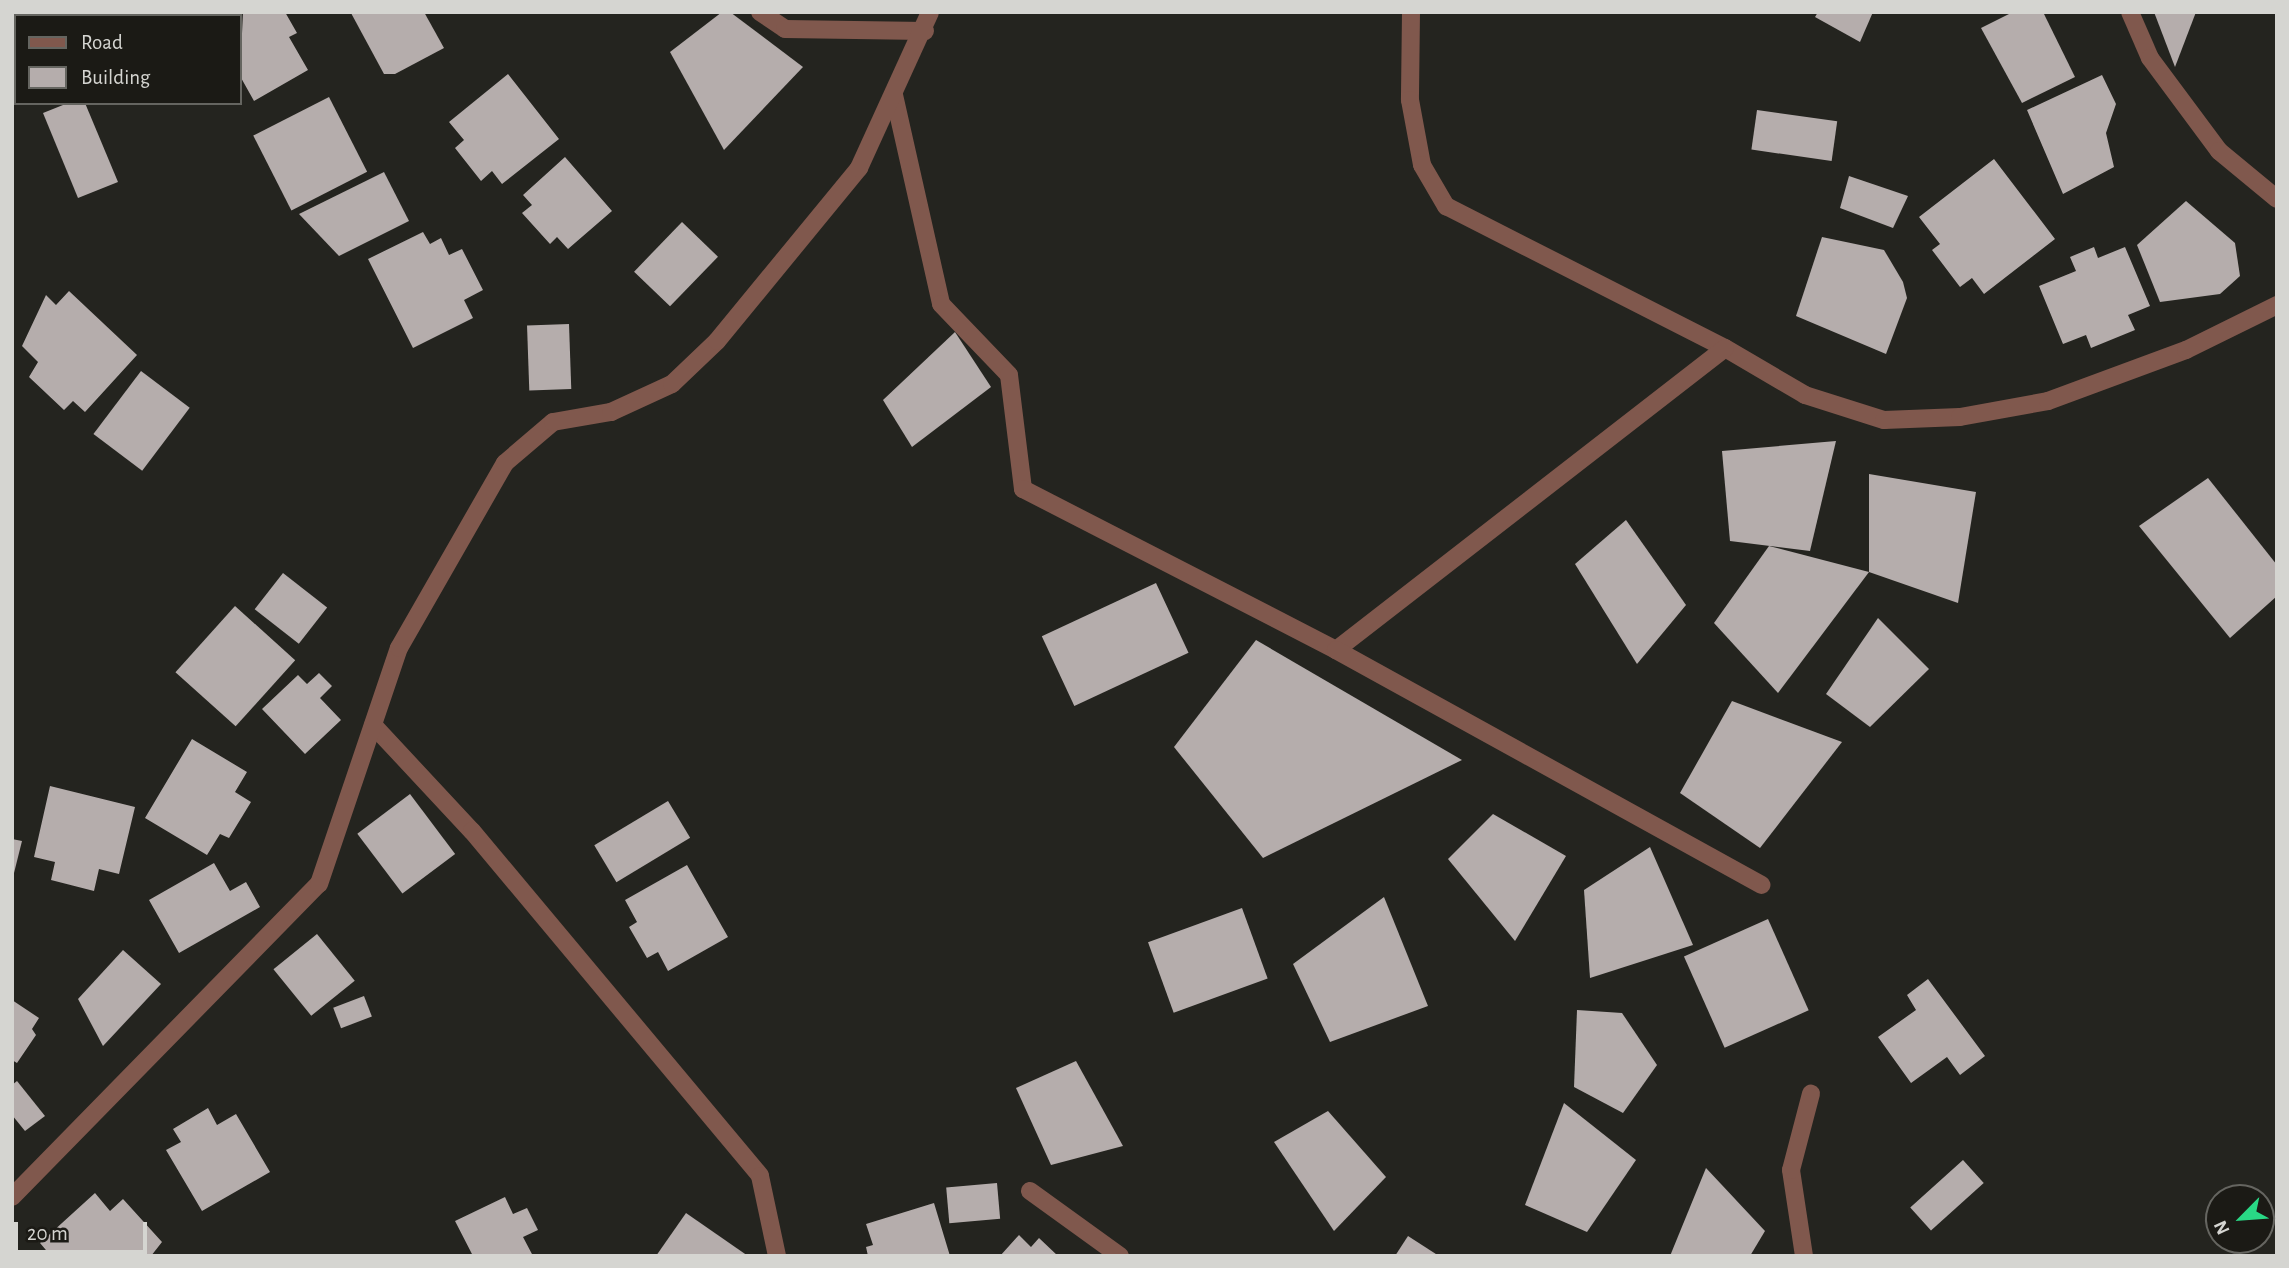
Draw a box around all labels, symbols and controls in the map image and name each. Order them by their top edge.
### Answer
legend [14,14,242,105]
text: Road [81,32,123,53]
text: Building [81,67,150,88]
north arrow [2205,1184,2275,1254]
scale bar [18,1208,150,1252]
text: N [2211,1217,2234,1237]
text: 20 m [27,1223,68,1244]

